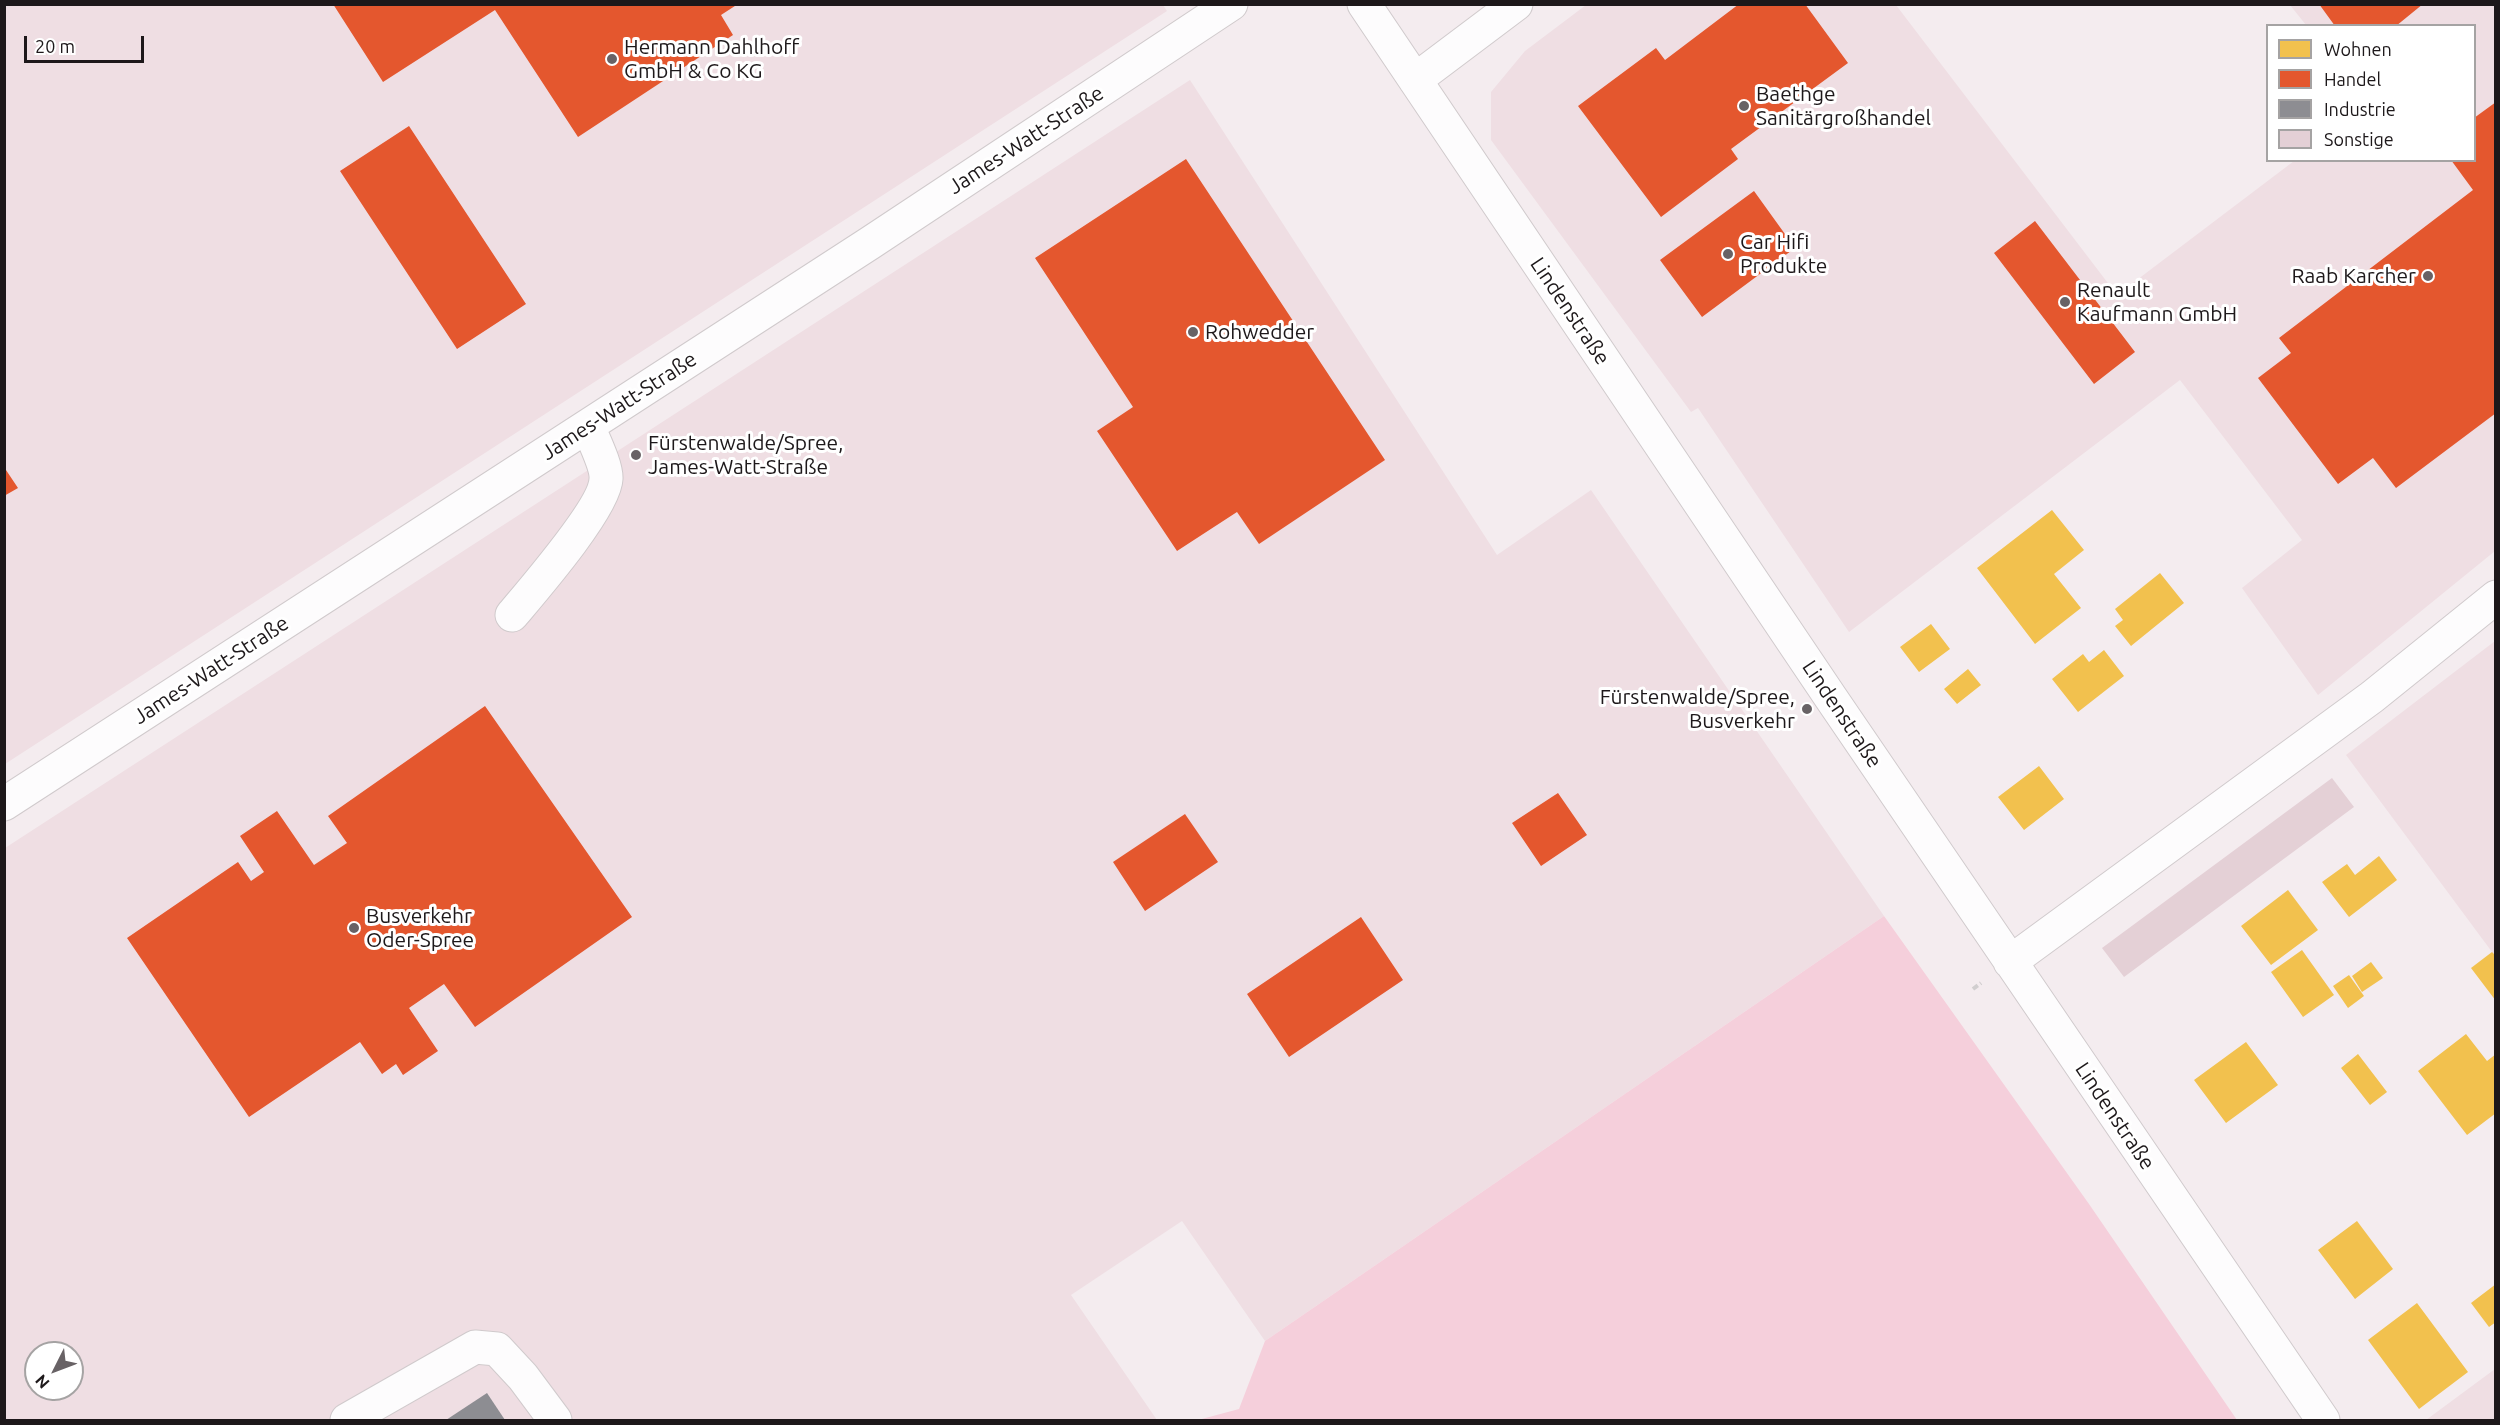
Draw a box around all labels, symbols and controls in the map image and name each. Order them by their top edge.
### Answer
scale bar [27,24,147,62]
legend [2266,24,2476,162]
place label: Hermann Dahlhoff GmbH & Co KG [624,34,799,84]
text: 20 m [35,36,75,56]
text: Wohnen [2324,39,2392,59]
marker: Hermann Dahlhoff GmbH & Co KG [605,52,619,66]
text: Handel [2324,69,2381,89]
street label: James-Watt-Straße [944,80,1108,200]
place label: Baethge Sanitärgroßhandel [1756,81,1931,131]
marker: Baethge Sanitärgroßhandel [1737,99,1751,113]
text: Industrie [2324,99,2396,119]
text: Sonstige [2324,129,2394,149]
place label: Car Hifi Produkte [1740,229,1827,279]
marker: Car Hifi Produkte [1721,247,1735,261]
street label: Lindenstraße [1525,253,1615,369]
place label: Raab Karcher [2291,263,2416,289]
marker: Raab Karcher [2421,269,2435,283]
place label: Renault Kaufmann GmbH [2077,277,2237,327]
marker: Renault Kaufmann GmbH [2058,295,2072,309]
place label: Rohwedder [1205,319,1314,345]
marker: Rohwedder [1186,325,1200,339]
street label: James-Watt-Straße [537,346,701,466]
place label: Fürstenwalde/Spree, James-Watt-Straße [648,430,843,480]
marker: Fürstenwalde/Spree, James-Watt-Straße [629,448,643,462]
street label: James-Watt-Straße [129,610,293,730]
street label: Lindenstraße [1797,656,1887,772]
place label: Fürstenwalde/Spree, Busverkehr [1600,684,1795,734]
marker: Fürstenwalde/Spree, Busverkehr [1800,702,1814,716]
place label: Busverkehr Oder-Spree [366,903,474,953]
marker: Busverkehr Oder-Spree [347,921,361,935]
street label: Lindenstraße [2070,1058,2160,1174]
north arrow [24,1341,84,1401]
text: N [31,1371,53,1392]

